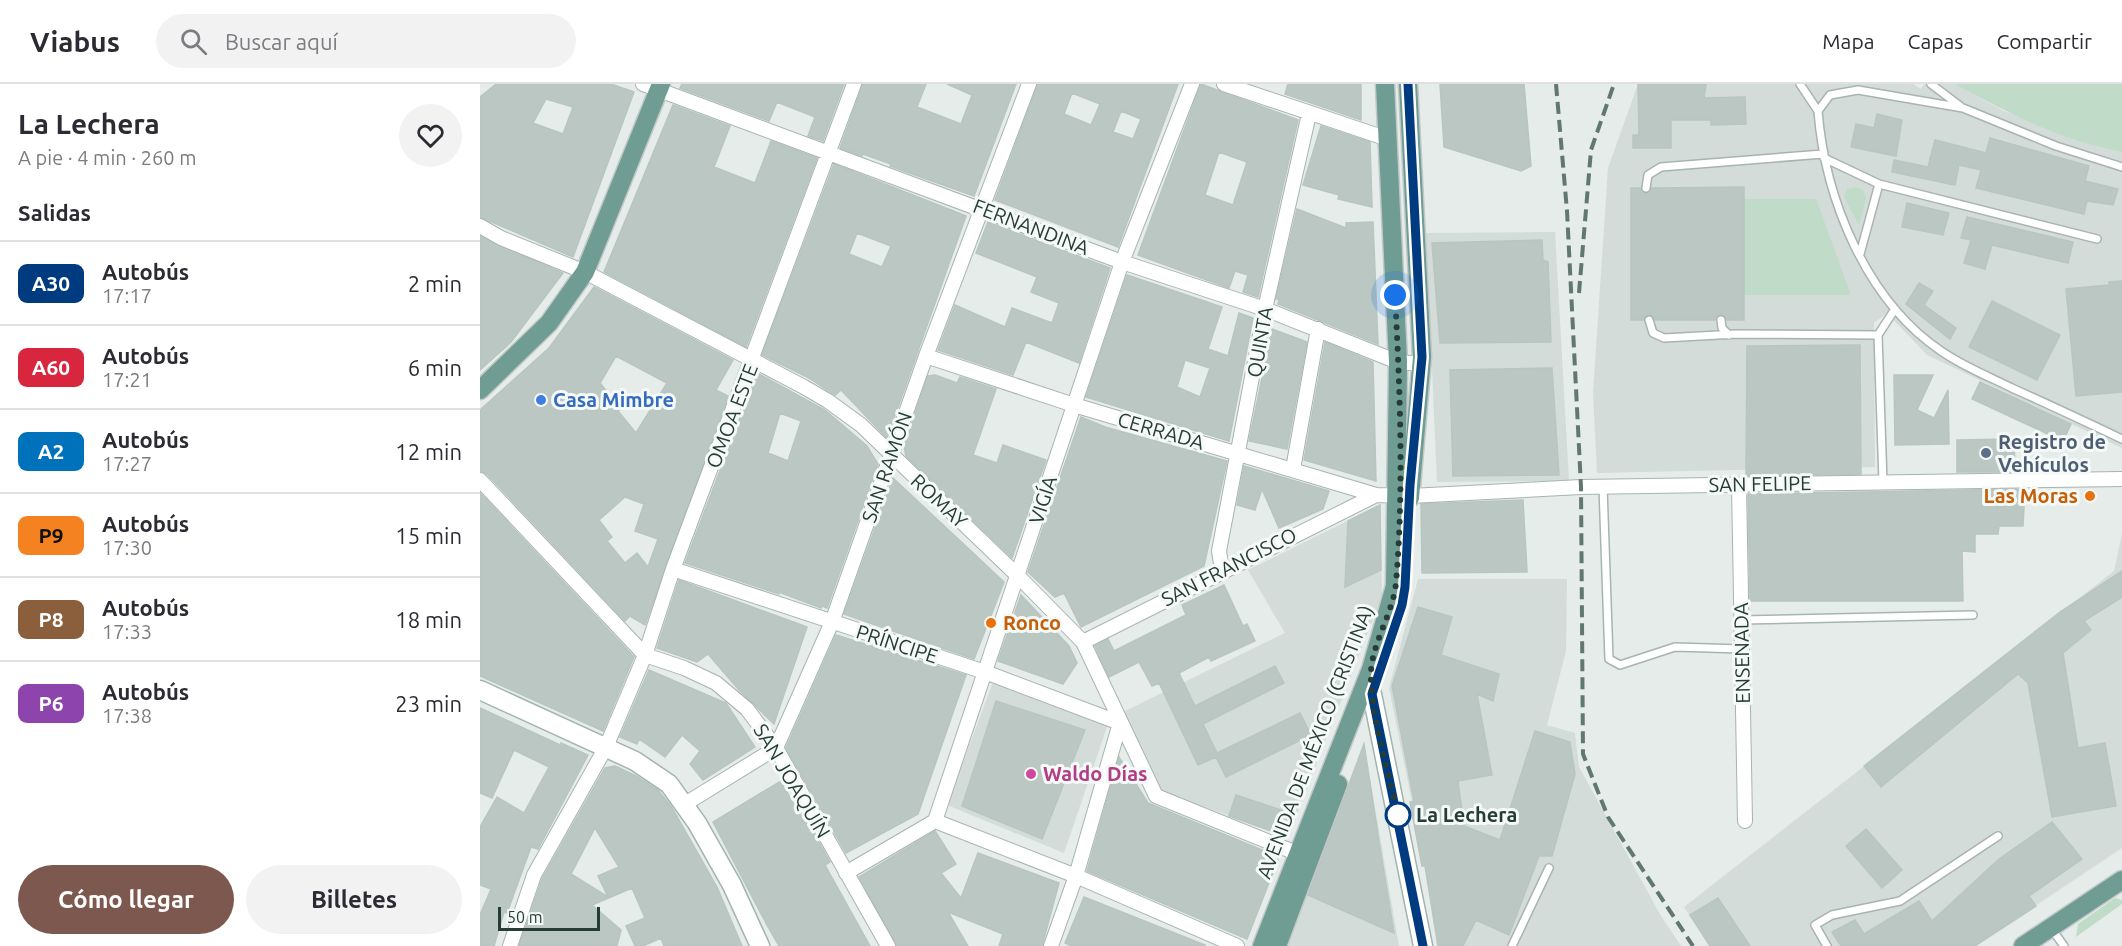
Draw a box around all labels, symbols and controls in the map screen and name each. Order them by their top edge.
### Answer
search box [156,14,576,68]
icon: search [177,25,210,58]
text: Viabus [30,26,120,57]
text: Buscar aquí [225,29,338,54]
text: Mapa [1822,29,1874,53]
text: Capas [1907,29,1963,53]
text: Compartir [1996,29,2092,53]
button: heart [399,104,462,167]
text: La Lechera [18,108,160,139]
text: A pie · 4 min · 260 m [18,146,196,169]
street label: FERNANDINA [970,194,1092,259]
text: Salidas [18,200,91,225]
text: Autobús [102,259,189,284]
text: A30 [32,271,70,295]
text: 2 min [408,271,462,296]
your location [1380,280,1410,310]
text: 17:17 [102,284,152,307]
street label: QUINTA [1242,305,1277,379]
text: Autobús [102,343,189,368]
text: A60 [32,355,70,379]
text: 6 min [408,355,462,380]
street label: OMOA ESTE [701,360,762,471]
text: 17:21 [102,368,152,391]
place label: Casa Mimbre [553,388,674,411]
marker: Casa Mimbre [534,393,548,407]
street label: CERRADA [1115,407,1207,454]
street label: SAN RAMÓN [857,408,916,525]
text: Autobús [102,427,189,452]
place label: Registro de Vehículos [1998,430,2106,476]
text: A2 [38,439,64,463]
text: 12 min [395,439,462,464]
marker: Registro de Vehículos [1979,446,1993,460]
text: 17:27 [102,452,152,475]
street label: ROMAY [906,469,973,533]
street label: SAN FELIPE [1709,471,1811,496]
street label: VIGÍA [1024,473,1061,527]
place label: Las Moras [1984,484,2078,507]
marker: Las Moras [2083,489,2097,503]
text: Autobús [102,511,189,536]
text: P9 [38,523,64,547]
text: 15 min [395,523,462,548]
street label: SAN FRANCISCO [1157,523,1300,611]
text: 17:30 [102,536,152,559]
text: Autobús [102,595,189,620]
street label: AVENIDA DE MÉXICO (CRISTINA) [1252,602,1377,882]
street label: ENSENADA [1729,602,1754,704]
text: P8 [38,607,64,631]
text: 18 min [395,607,462,632]
place label: Ronco [1003,611,1061,634]
marker: Ronco [984,616,998,630]
text: 17:33 [102,620,152,643]
street label: PRÍNCIPE [853,620,941,668]
text: Autobús [102,679,189,704]
text: P6 [38,691,64,715]
text: 23 min [395,691,462,716]
text: 17:38 [102,704,152,727]
street label: SAN JOAQUÍN [749,720,835,842]
place label: Waldo Días [1043,762,1147,785]
marker: Waldo Días [1024,767,1038,781]
marker: La Lechera [1385,802,1411,828]
place label: La Lechera [1416,803,1517,826]
button: Cómo llegar [18,865,234,934]
button: Billetes [246,865,462,934]
scale bar [498,904,600,932]
text: 50 m [507,908,543,926]

